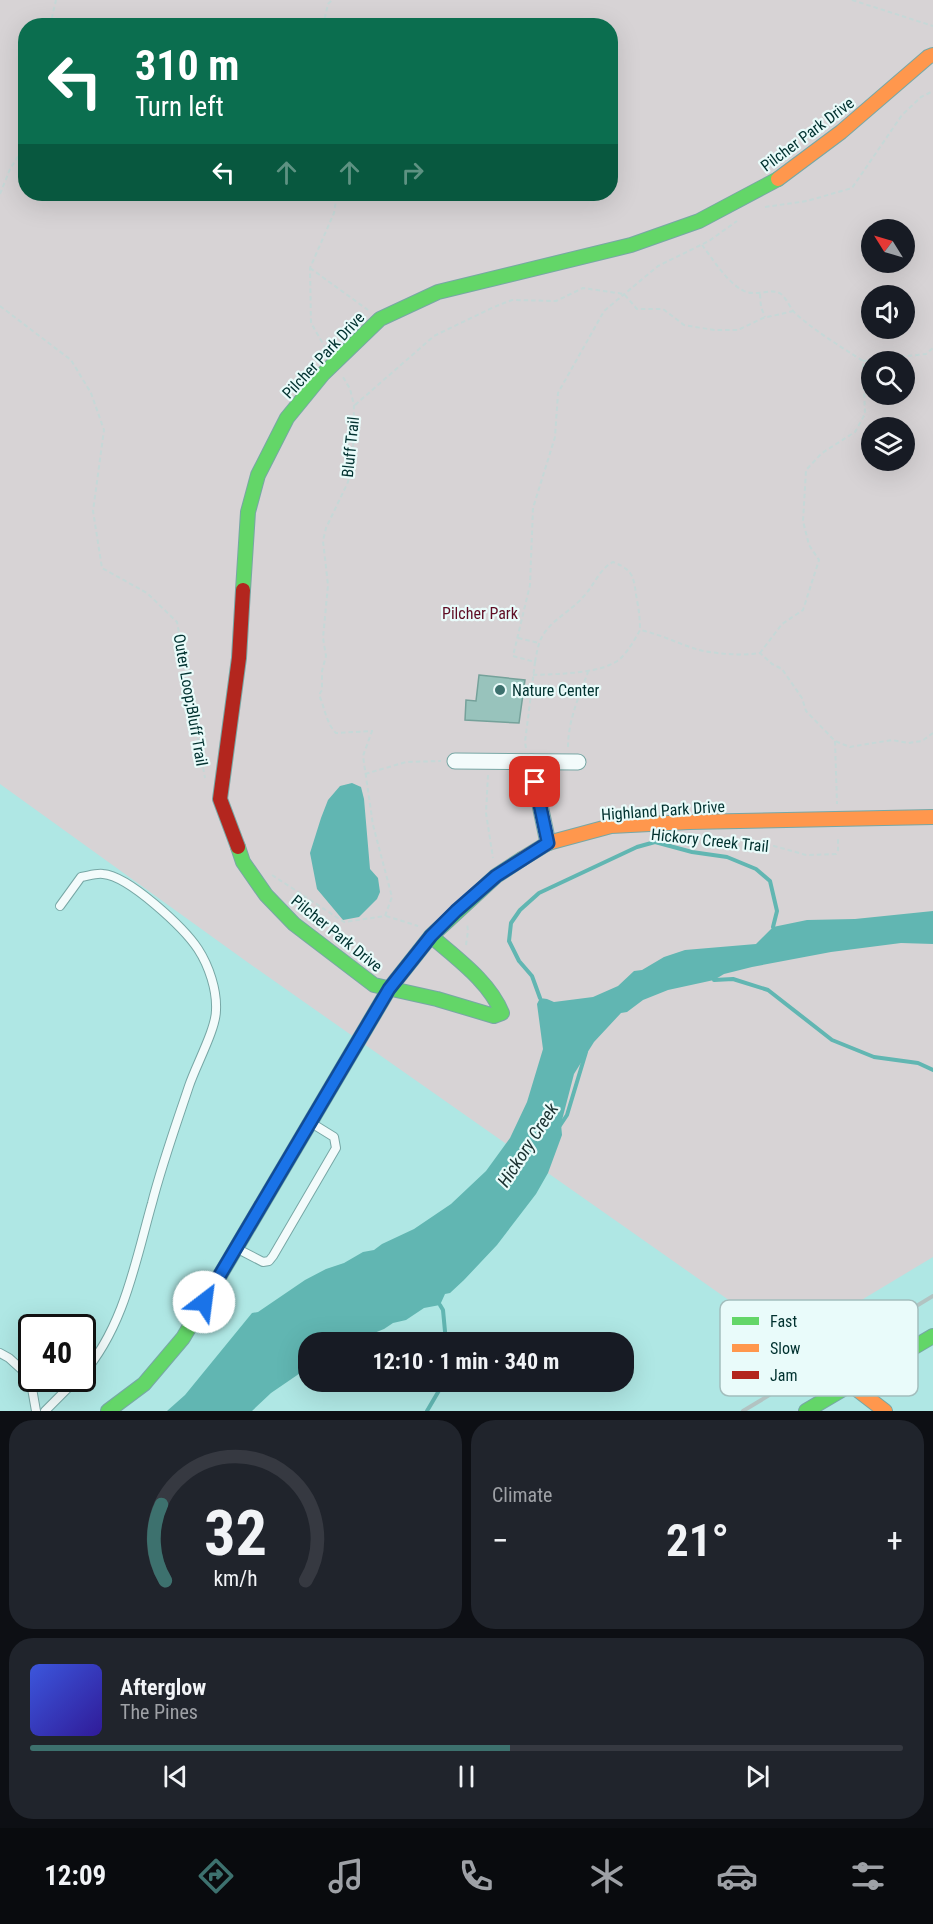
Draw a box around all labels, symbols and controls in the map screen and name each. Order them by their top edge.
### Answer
text: 310 m [135,41,240,90]
icon: left [36,42,114,120]
text: Turn left [135,91,224,123]
street label: Pilcher Park Drive [757,93,858,176]
icon: left [207,156,240,189]
icon: ahead [270,156,303,189]
icon: ahead [333,156,366,189]
icon: right [396,156,429,189]
north arrow [861,219,915,273]
map controls [861,219,915,471]
button: sound [861,285,915,339]
street label: Pilcher Park Drive [278,308,368,403]
button: search [861,351,915,405]
street label: Bluff Trail [338,416,363,478]
button: layers [861,417,915,471]
park label: Pilcher Park [442,604,519,623]
street label: Outer Loop;Bluff Trail [170,633,211,768]
place label: Nature Center [512,681,600,700]
marker: Nature Center [493,683,507,697]
pin [509,756,560,807]
icon: arrive [518,765,551,798]
street label: Highland Park Drive [601,797,726,824]
street label: Hickory Creek Trail [650,825,770,856]
street label: Pilcher Park Drive [287,891,386,976]
water label: Hickory Creek [493,1098,563,1191]
position arrow [172,1270,236,1334]
legend [720,1300,918,1396]
text: Fast [770,1312,797,1331]
speed limit sign: 40 [18,1314,96,1392]
text: Slow [770,1339,800,1358]
text: 12:10 · 1 min · 340 m [373,1349,559,1374]
text: Jam [770,1366,797,1385]
text: Climate [492,1483,552,1507]
text: 32 [204,1497,267,1570]
text: 21° [666,1514,729,1567]
text: − [492,1521,509,1560]
text: + [887,1521,903,1560]
text: km/h [213,1567,258,1592]
text: Afterglow [120,1675,206,1700]
text: The Pines [120,1700,198,1724]
icon: previous [159,1760,192,1793]
icon: pause [450,1760,483,1793]
icon: next [741,1760,774,1793]
icon: directions [195,1855,237,1897]
icon: music [325,1855,367,1897]
icon: phone [455,1855,497,1897]
icon: climate [586,1855,628,1897]
icon: car [716,1855,758,1897]
icon: filters [847,1855,889,1897]
text: 12:09 [44,1860,106,1892]

